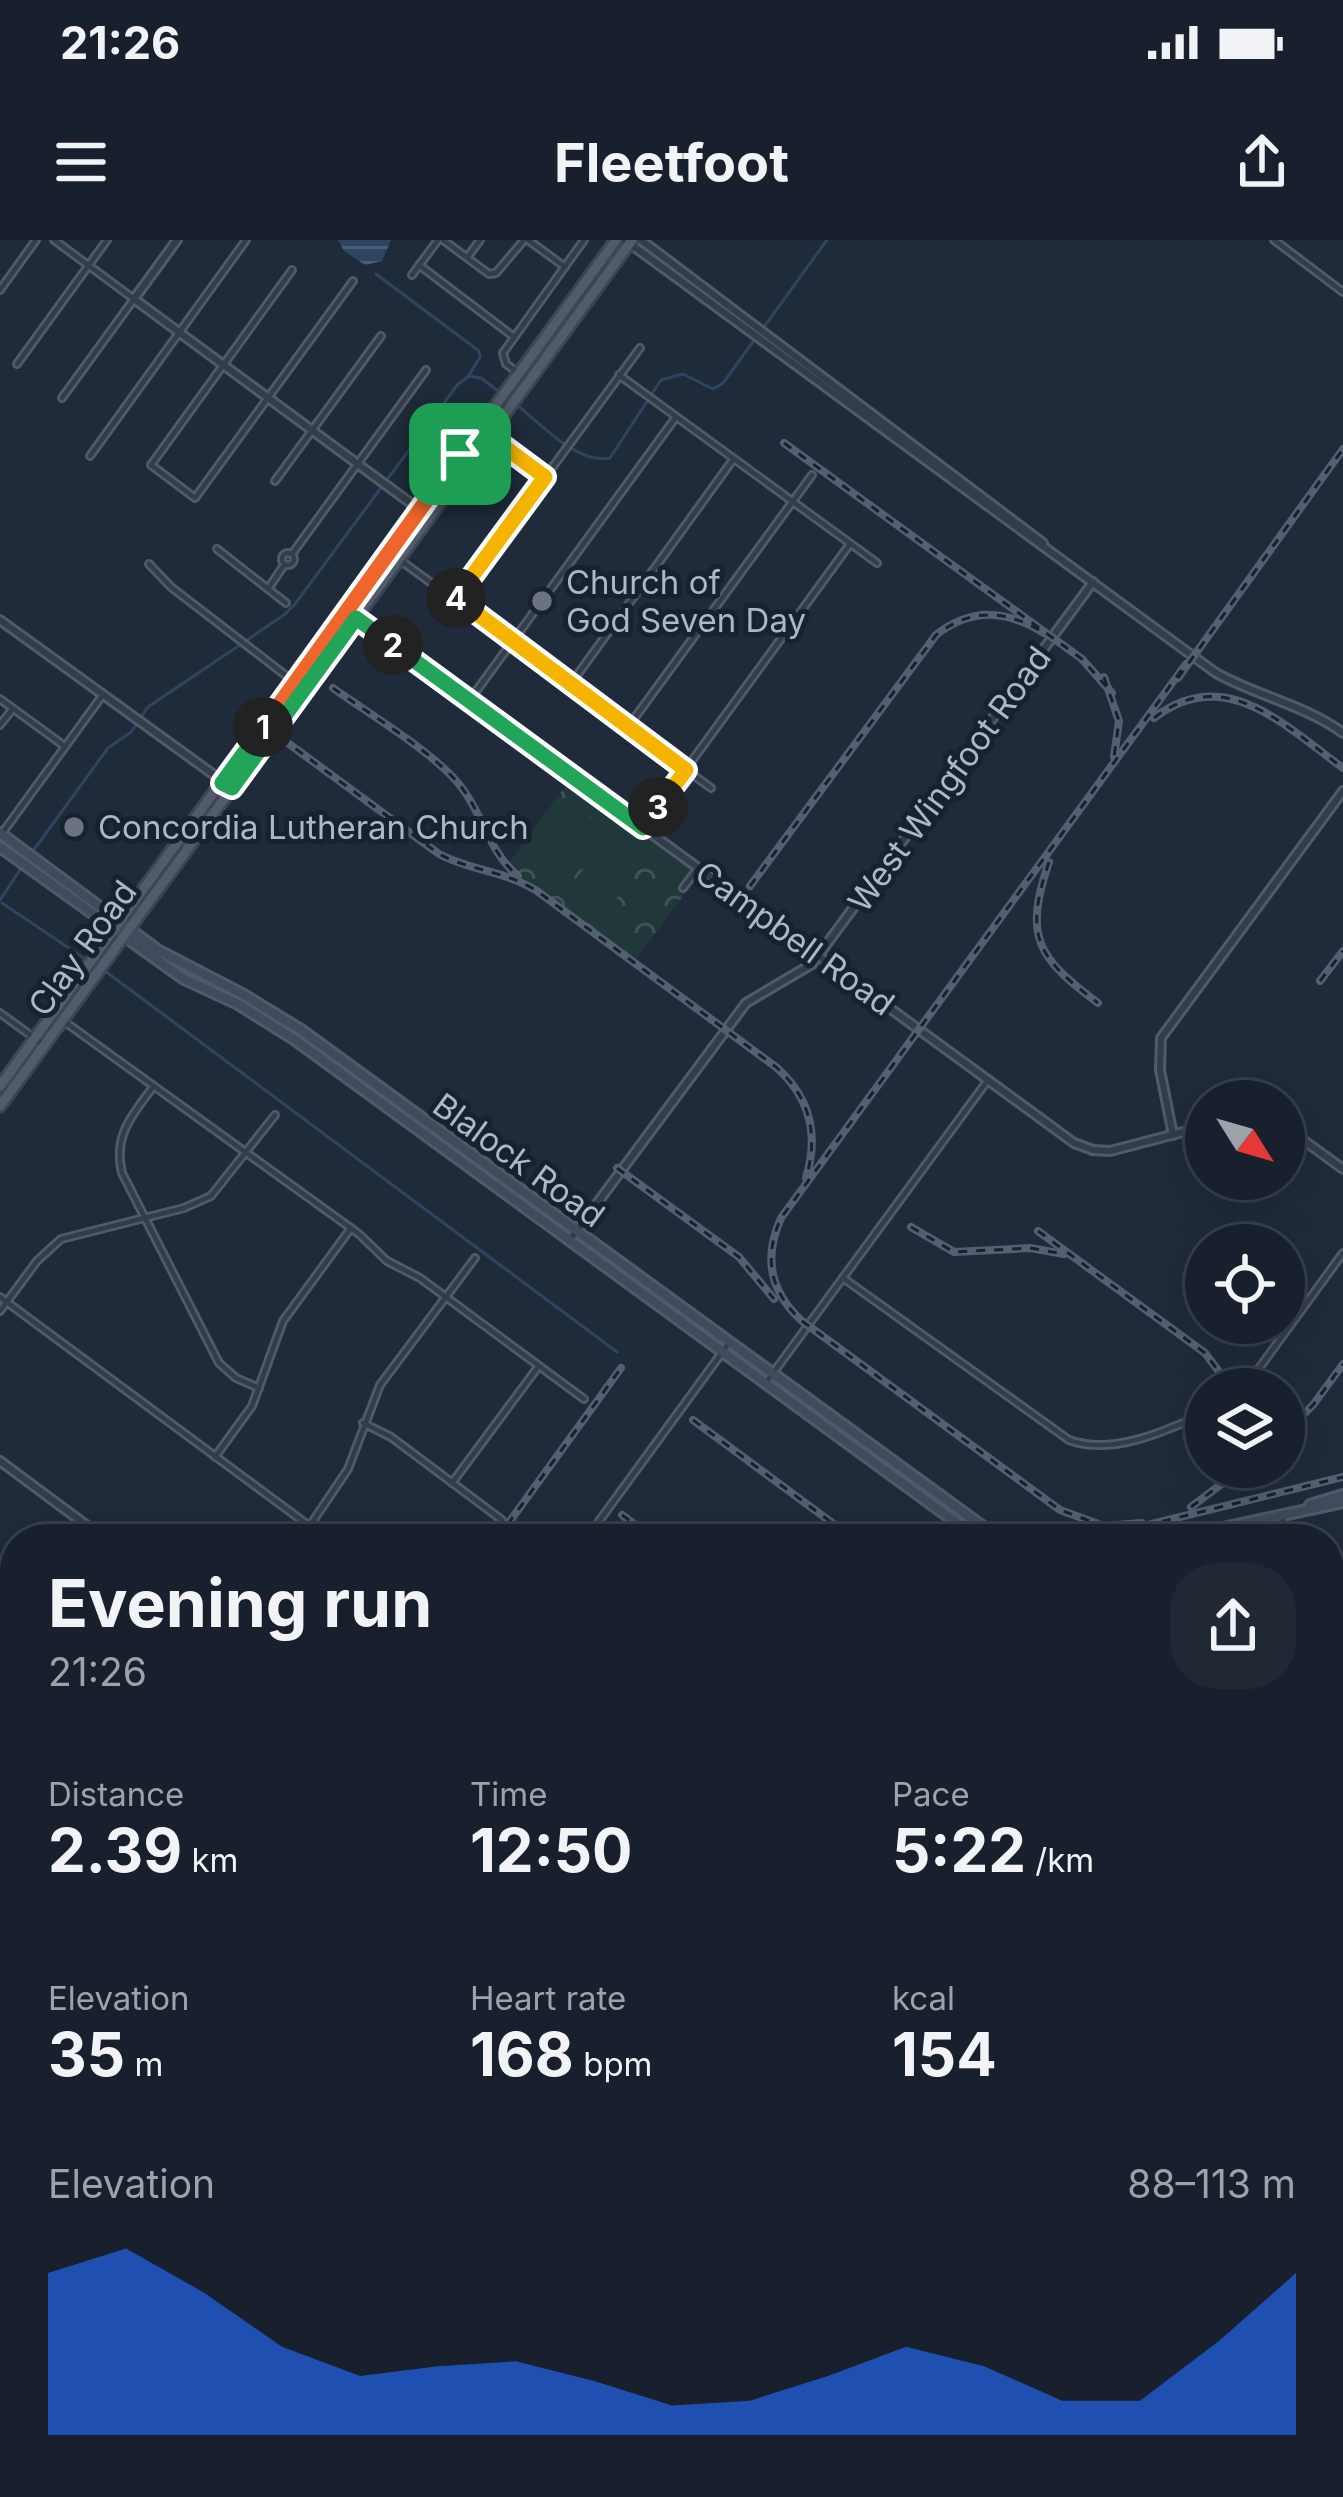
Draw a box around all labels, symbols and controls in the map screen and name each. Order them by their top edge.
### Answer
text: 21:26 [60,15,180,70]
icon: menu [48,129,114,195]
icon: share [1229,129,1295,195]
text: Fleetfoot [554,130,789,195]
pin [409,403,511,505]
icon: arrive [427,421,493,487]
place label: Church of God Seven Day [566,562,806,640]
pin: 4 [426,568,486,628]
text: 4 [445,578,467,618]
marker: Church of God Seven Day [529,588,555,614]
pin: 2 [363,615,423,675]
text: 2 [383,625,403,665]
street label: West Wingfoot Road [839,638,1059,920]
pin: 1 [233,697,293,757]
text: 1 [256,707,270,747]
pin: 3 [628,777,688,837]
text: 3 [647,787,669,827]
place label: Concordia Lutheran Church [98,807,529,847]
marker: Concordia Lutheran Church [61,814,87,840]
street label: Campbell Road [688,852,902,1024]
street label: Clay Road [20,873,144,1023]
north arrow [1185,1080,1305,1200]
map controls [1185,1080,1305,1488]
street label: Blalock Road [426,1085,612,1235]
button: locate [1185,1224,1305,1344]
button: layers [1185,1368,1305,1488]
text: Evening run [48,1563,432,1643]
button: share [1170,1563,1296,1689]
text: 21:26 [48,1648,147,1695]
text: Distance [48,1774,184,1814]
text: Time [470,1774,547,1814]
text: Pace [892,1774,970,1814]
text: 2.39 [48,1814,182,1886]
text: 12:50 [470,1814,633,1886]
text: 5:22 [892,1814,1026,1886]
text: km [182,1840,238,1880]
text: /km [1026,1840,1094,1880]
text: Elevation [48,1978,189,2018]
text: Heart rate [470,1978,626,2018]
text: kcal [892,1978,955,2018]
text: 35 [48,2018,125,2090]
text: 168 [470,2018,574,2090]
text: 154 [892,2018,997,2090]
text: m [125,2044,163,2084]
text: bpm [574,2044,653,2084]
text: Elevation [48,2160,215,2207]
text: 88–113 m [1127,2160,1296,2207]

